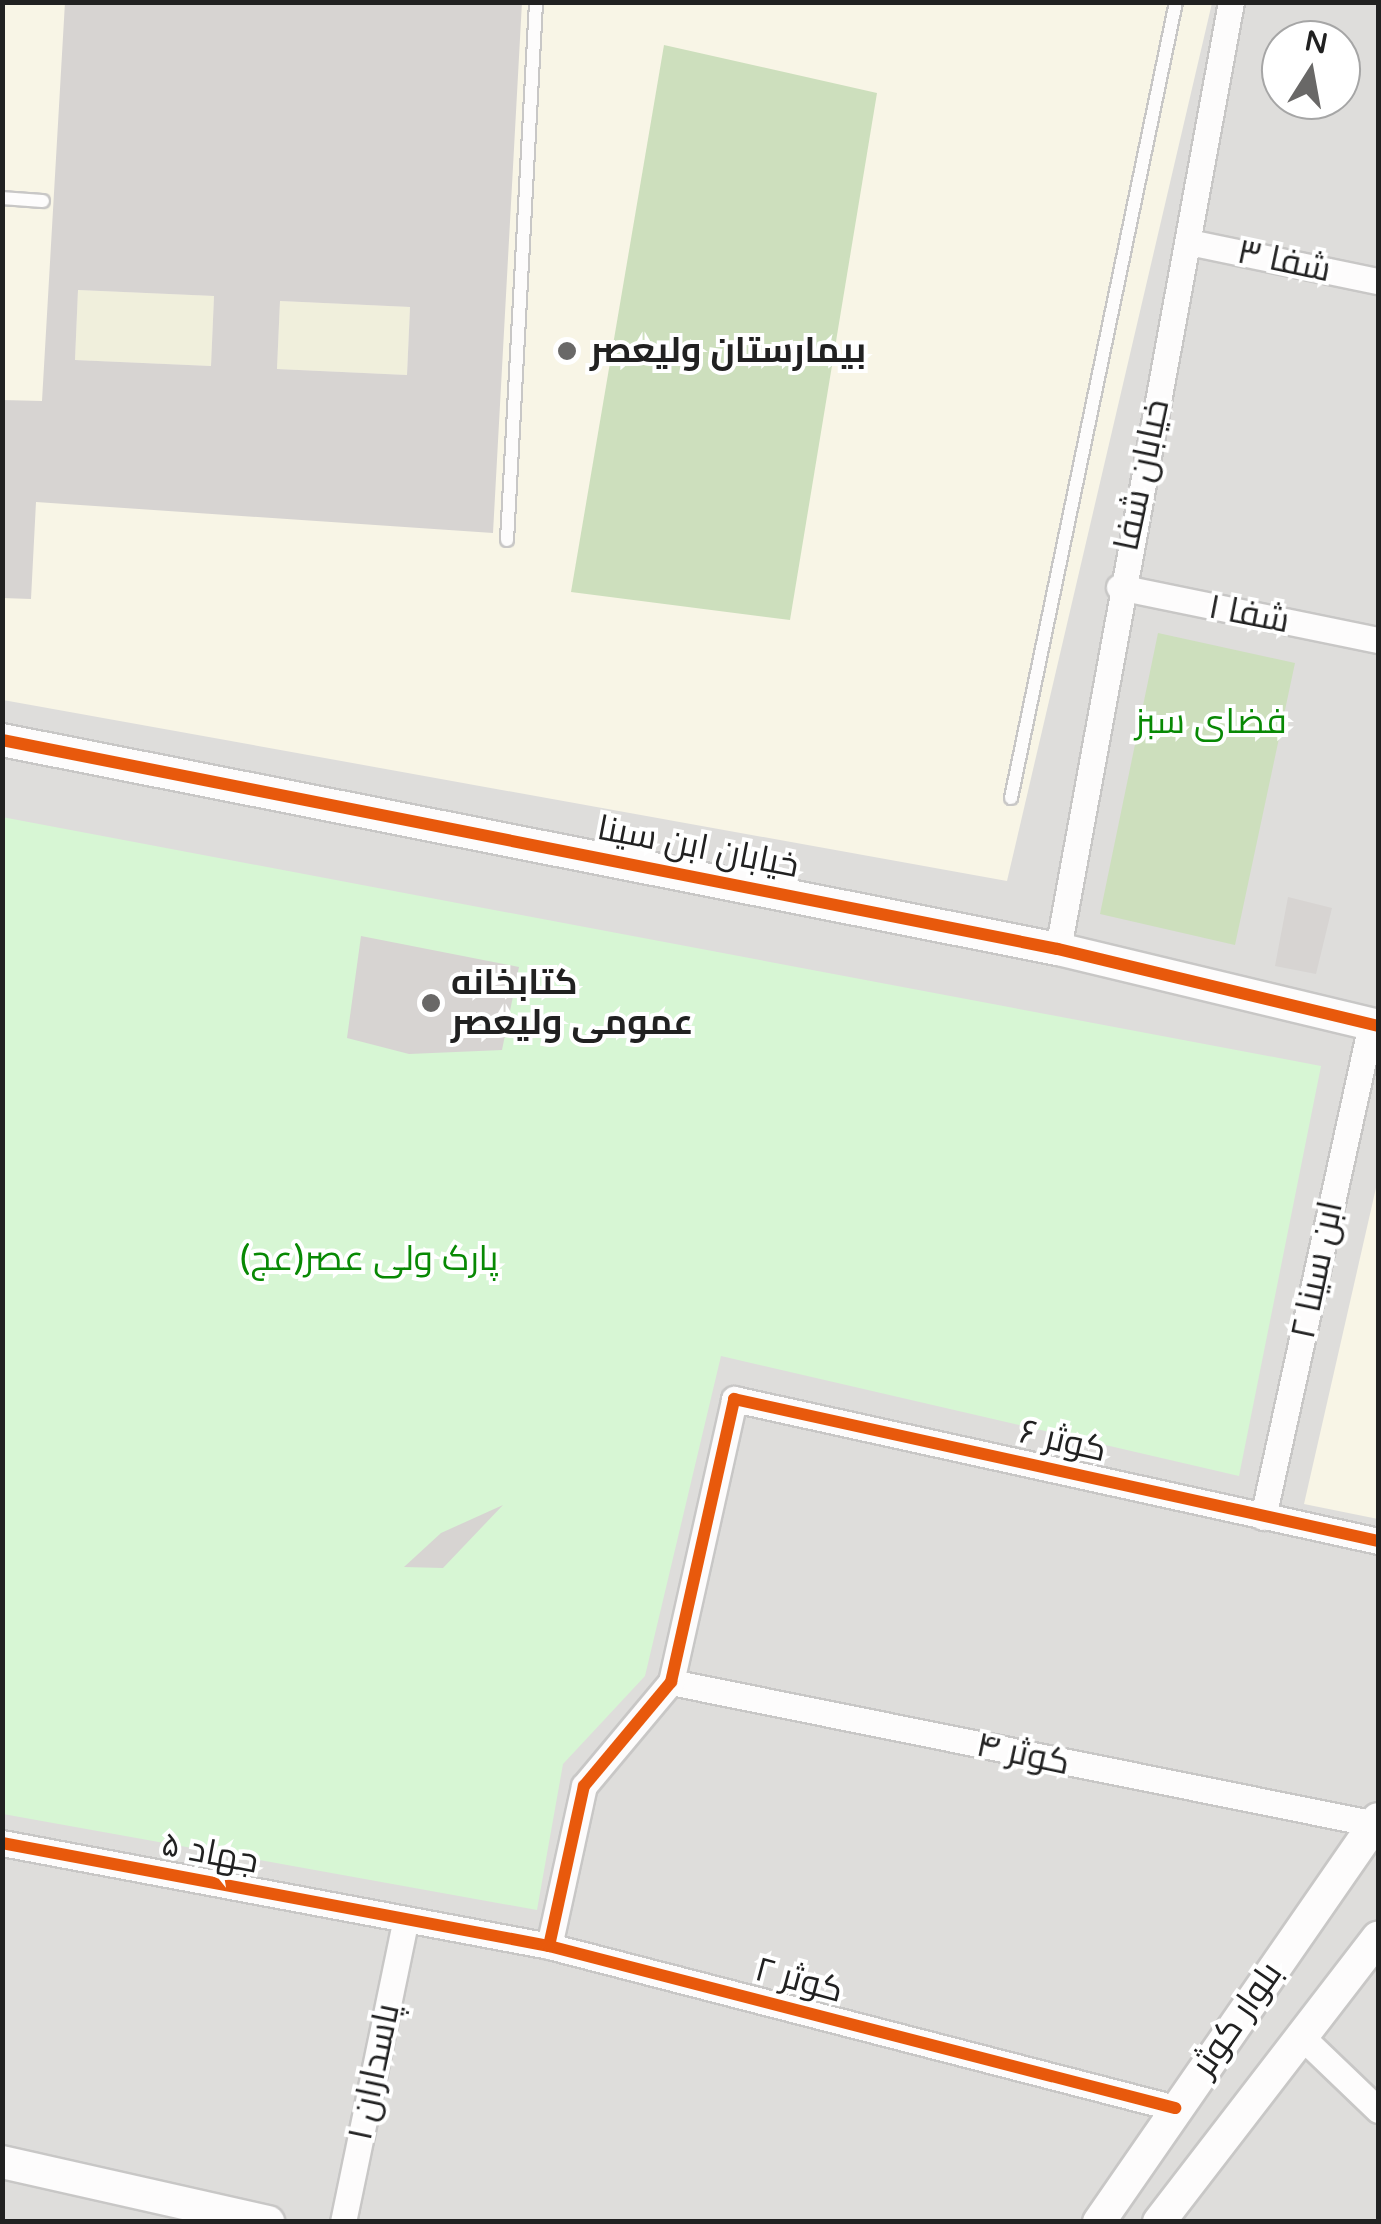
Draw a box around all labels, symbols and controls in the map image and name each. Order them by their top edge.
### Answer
north arrow [1261,20,1361,120]
text: N [1302,24,1331,61]
street label: شفا ۳ [1233,231,1335,291]
place label: بیمارستان ولیعصر [590,330,866,372]
marker: بیمارستان ولیعصر [554,338,580,364]
street label: خیابان شفا [1105,395,1179,555]
street label: شفا ۱ [1205,586,1293,642]
park label: فضای سبز [1135,701,1287,743]
street label: خیابان ابن سینا [594,807,802,887]
place label: کتابخانه عمومی ولیعصر [451,962,694,1044]
marker: کتابخانه عمومی ولیعصر [420,992,442,1014]
street label: ابن سینا ۲ [1282,1197,1352,1343]
park label: پارک ولی عصر(عج) [240,1238,498,1280]
street label: کوثر ۶ [1016,1411,1110,1471]
street label: کوثر ۴ [973,1724,1073,1784]
street label: جهاد ۵ [158,1823,262,1883]
street label: کوثر ۲ [750,1948,848,2012]
street label: بلوار کوثر [1183,1954,1291,2084]
street label: پاسداران ۱ [339,2000,409,2144]

